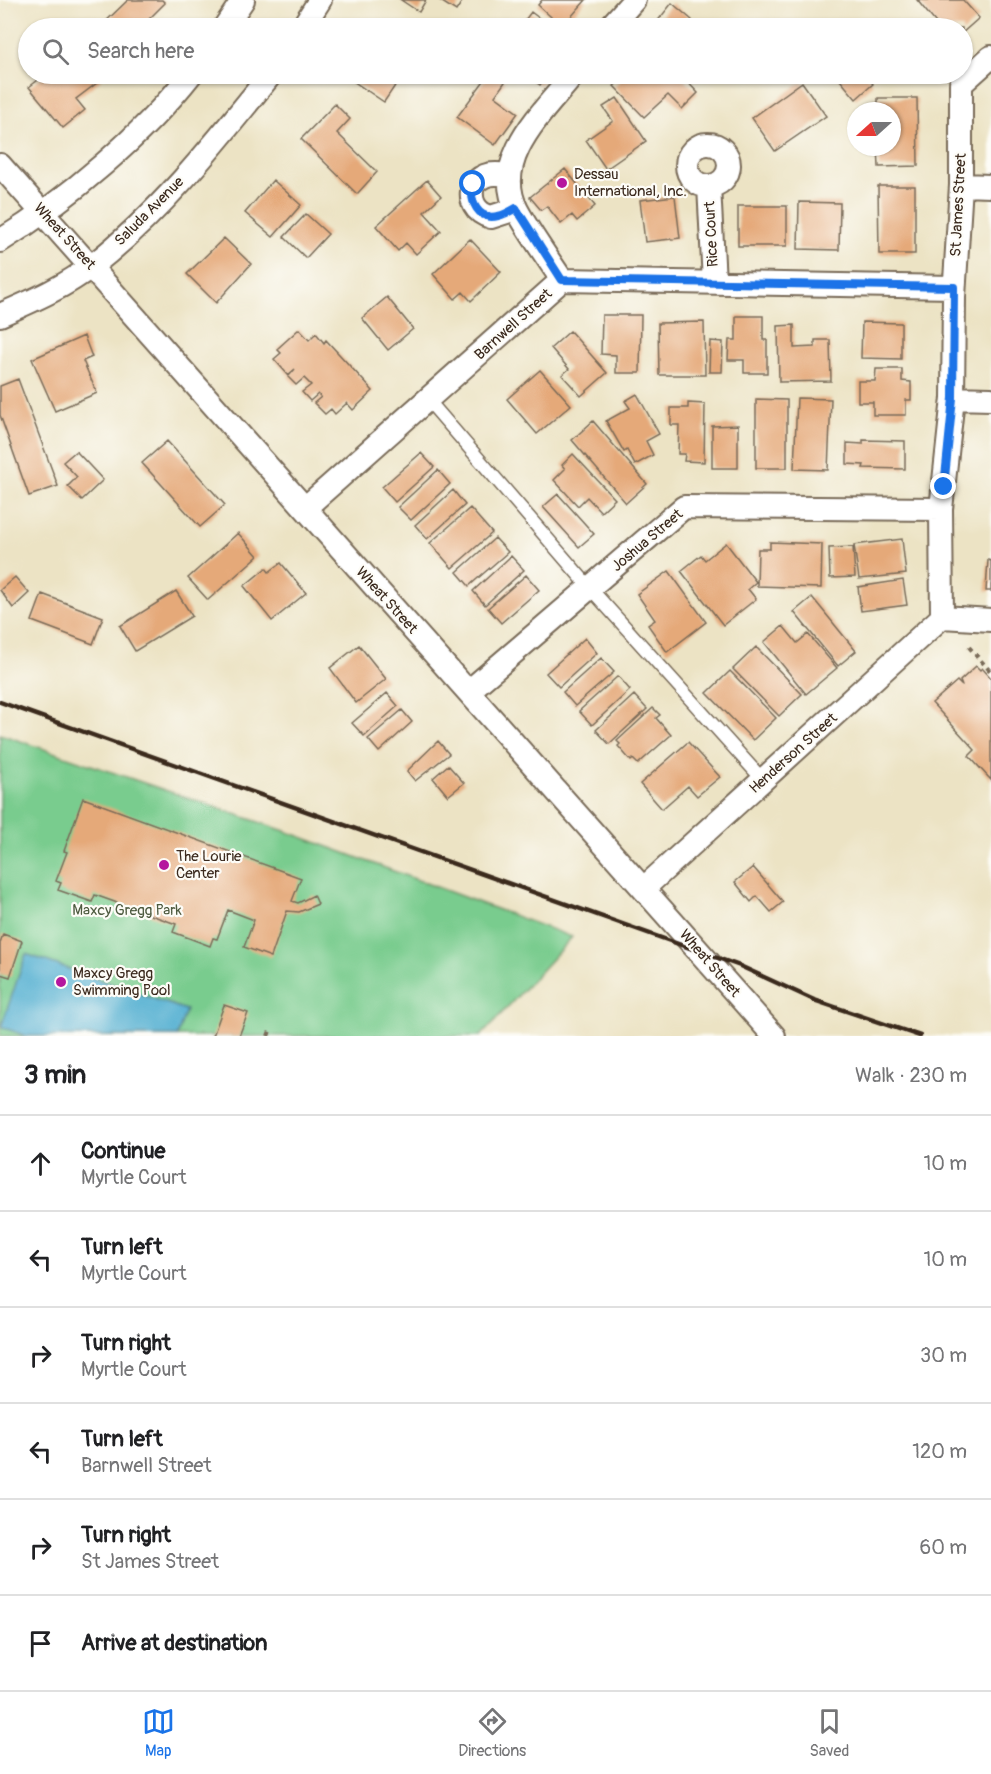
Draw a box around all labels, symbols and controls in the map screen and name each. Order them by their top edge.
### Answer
search box [18,18,973,84]
icon: search [39,35,72,68]
text: Search here [87,37,194,65]
north arrow [847,102,901,156]
street label: St James Street [946,152,971,257]
place label: Dessau International, Inc. [574,165,687,201]
route start [459,170,485,196]
street label: Saluda Avenue [111,172,189,250]
marker: Dessau International, Inc. [555,176,569,190]
street label: Wheat Street [30,199,100,275]
street label: Rice Court [700,200,723,267]
street label: Barnwell Street [471,284,557,364]
route end [930,473,956,499]
street label: Joshua Street [608,504,688,576]
street label: Wheat Street [352,563,422,639]
street label: Henderson Street [745,708,842,798]
place label: The Lourie Center [176,847,242,883]
marker: The Lourie Center [157,858,171,872]
park label: Maxcy Gregg Park [72,901,183,920]
street label: Wheat Street [675,925,745,1002]
place label: Maxcy Gregg Swimming Pool [73,964,171,1000]
marker: Maxcy Gregg Swimming Pool [54,975,68,989]
text: 3 min [24,1059,86,1091]
text: Walk · 230 m [855,1063,967,1088]
text: Continue [81,1137,165,1165]
icon: ahead [24,1147,57,1180]
text: 10 m [923,1151,967,1176]
text: Myrtle Court [81,1165,186,1190]
text: Turn left [81,1233,163,1261]
icon: left [24,1243,57,1276]
text: 10 m [923,1247,967,1272]
text: Myrtle Court [81,1261,186,1286]
text: Turn right [81,1329,171,1357]
icon: right [24,1339,57,1372]
text: 30 m [920,1343,967,1368]
text: Myrtle Court [81,1357,186,1382]
text: Turn left [81,1425,163,1453]
icon: left [24,1435,57,1468]
text: 120 m [912,1439,967,1464]
text: Barnwell Street [81,1453,212,1478]
text: Turn right [81,1521,171,1549]
icon: right [24,1531,57,1564]
text: 60 m [920,1535,967,1560]
text: St James Street [81,1549,219,1574]
icon: arrive [24,1627,57,1660]
text: Arrive at destination [81,1629,267,1657]
tab: Map [142,1705,175,1761]
tab: Directions [458,1705,526,1761]
tab: Saved [810,1705,849,1761]

